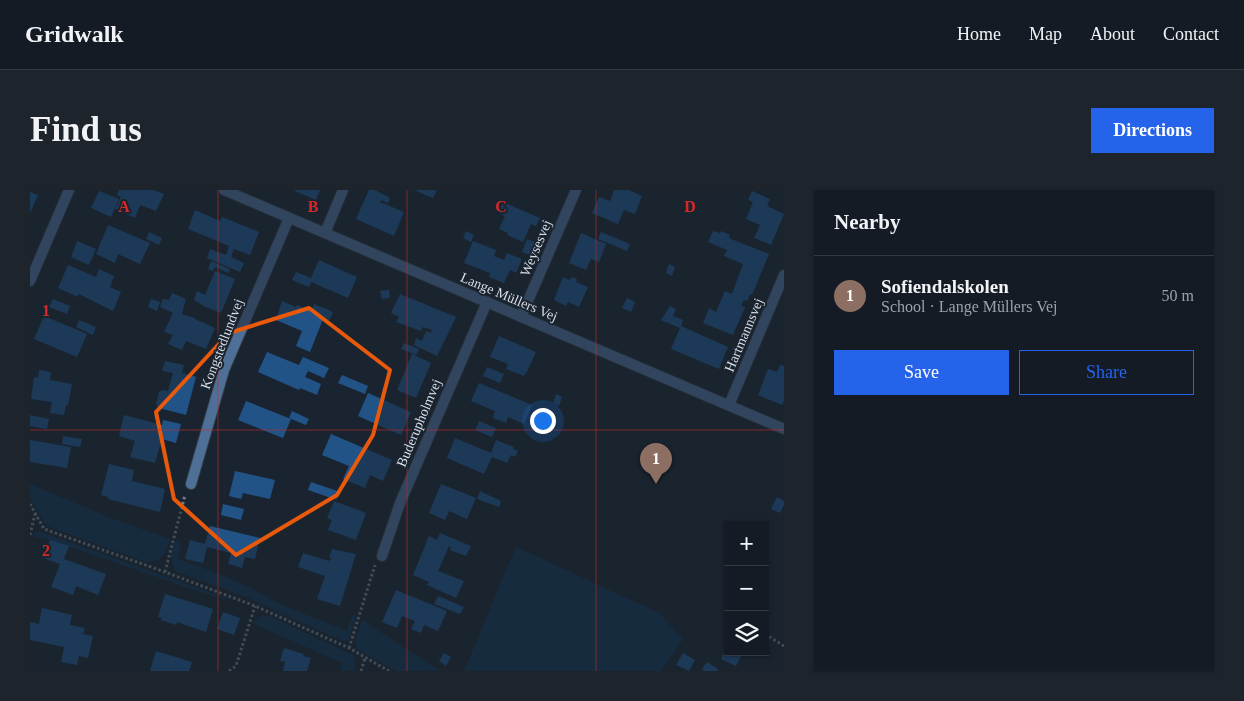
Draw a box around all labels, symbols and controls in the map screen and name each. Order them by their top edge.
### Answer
text: Gridwalk [25,21,124,47]
text: Home [957,24,1001,44]
text: Map [1029,24,1062,44]
text: About [1090,24,1135,44]
text: Contact [1163,24,1219,44]
button: Directions [1091,108,1214,153]
text: Find us [30,110,142,149]
text: A [118,198,130,215]
text: B [308,198,319,215]
text: C [495,198,507,215]
text: D [684,198,696,215]
text: Nearby [834,210,901,234]
street label: Weysesvej [517,218,555,278]
street label: Lange Müllers Vej [458,270,560,324]
text: Sofiendalskolen [881,276,1009,297]
text: 1 [846,287,854,304]
text: 50 m [1162,287,1194,304]
street label: Hartmannsvej [722,296,766,374]
street label: Kongstedlundvej [198,297,246,391]
text: School · Lange Müllers Vej [881,298,1058,315]
text: 1 [42,302,50,319]
button: Save [834,350,1009,395]
button: Share [1019,350,1194,395]
street label: Buderupholmvej [394,377,444,469]
your location [530,408,556,434]
pin: 1 [640,443,672,484]
map controls [724,521,769,656]
button: + [724,521,769,566]
text: 2 [42,542,50,559]
button: − [724,566,769,611]
button: layers [724,611,769,656]

